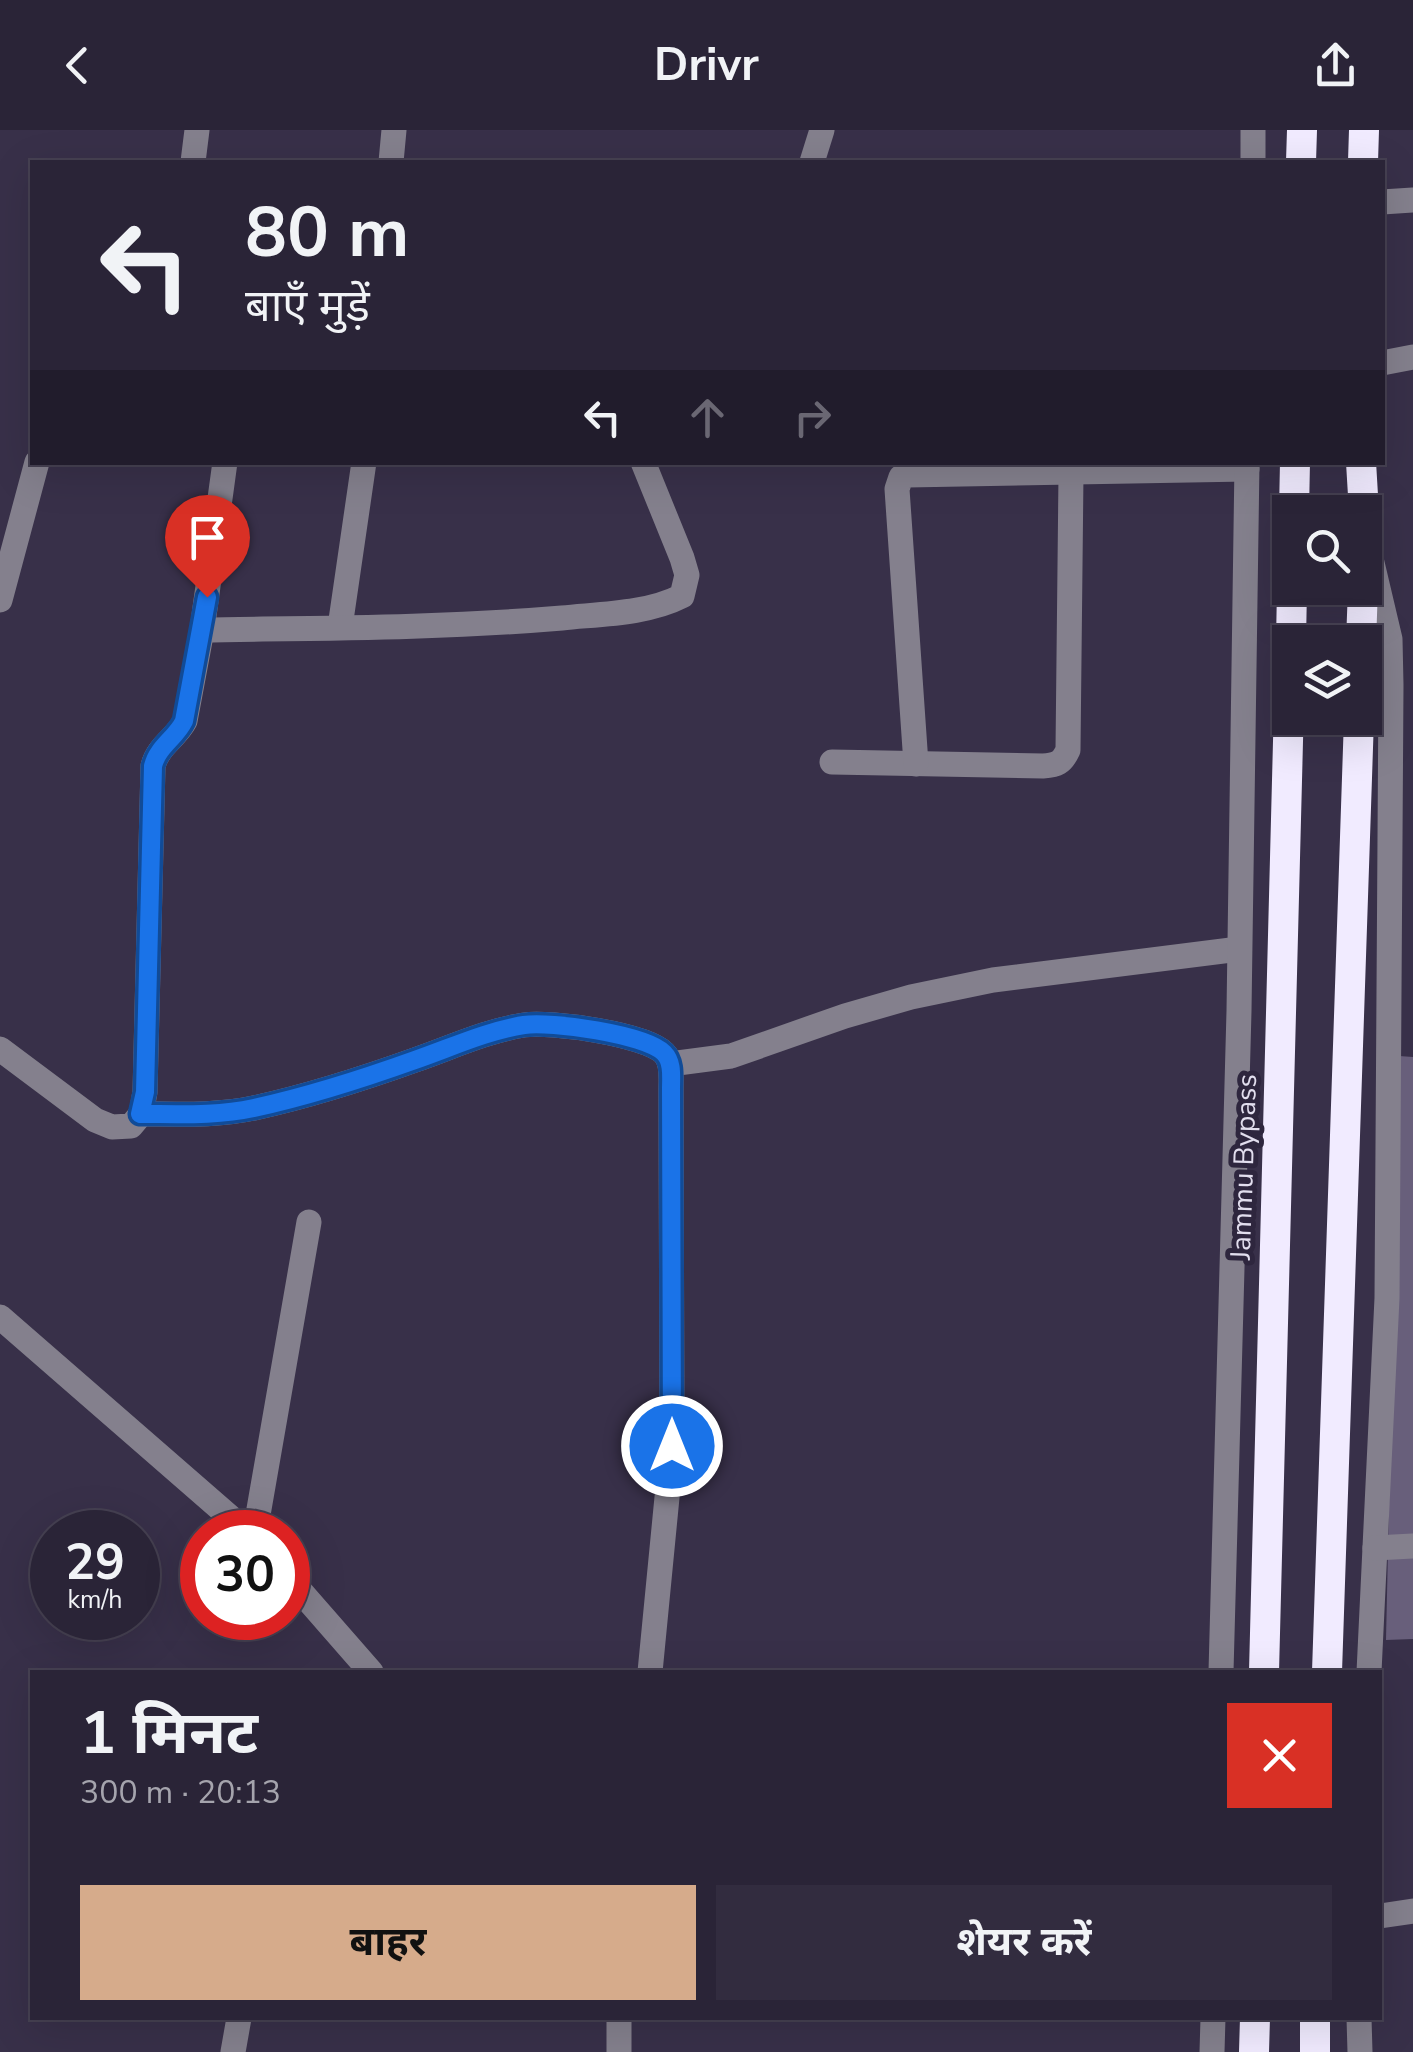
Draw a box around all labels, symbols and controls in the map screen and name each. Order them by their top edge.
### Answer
text: Drivr [654,35,759,96]
icon: back [50,38,105,93]
icon: share [1308,38,1363,93]
text: 80 m [245,185,409,281]
icon: left [80,200,210,330]
text: बाएँ मुड़ें [245,276,370,337]
icon: left [575,390,630,445]
icon: ahead [680,390,735,445]
icon: right [785,390,840,445]
pin [165,495,250,598]
map controls [1272,495,1382,735]
button: search [1272,495,1382,605]
icon: arrive [180,510,235,565]
button: layers [1272,625,1382,735]
street label: Jammu Bypass [1222,1073,1266,1262]
position arrow [620,1394,724,1498]
speed limit sign: 30 [180,1510,310,1640]
text: 29 [65,1528,125,1597]
text: km/h [67,1583,123,1617]
text: 1 मिनट [80,1692,258,1774]
button: close [1227,1703,1332,1808]
text: 300 m · 20:13 [80,1771,281,1814]
button: बाहर [80,1885,696,2000]
button: शेयर करें [716,1885,1332,2000]

